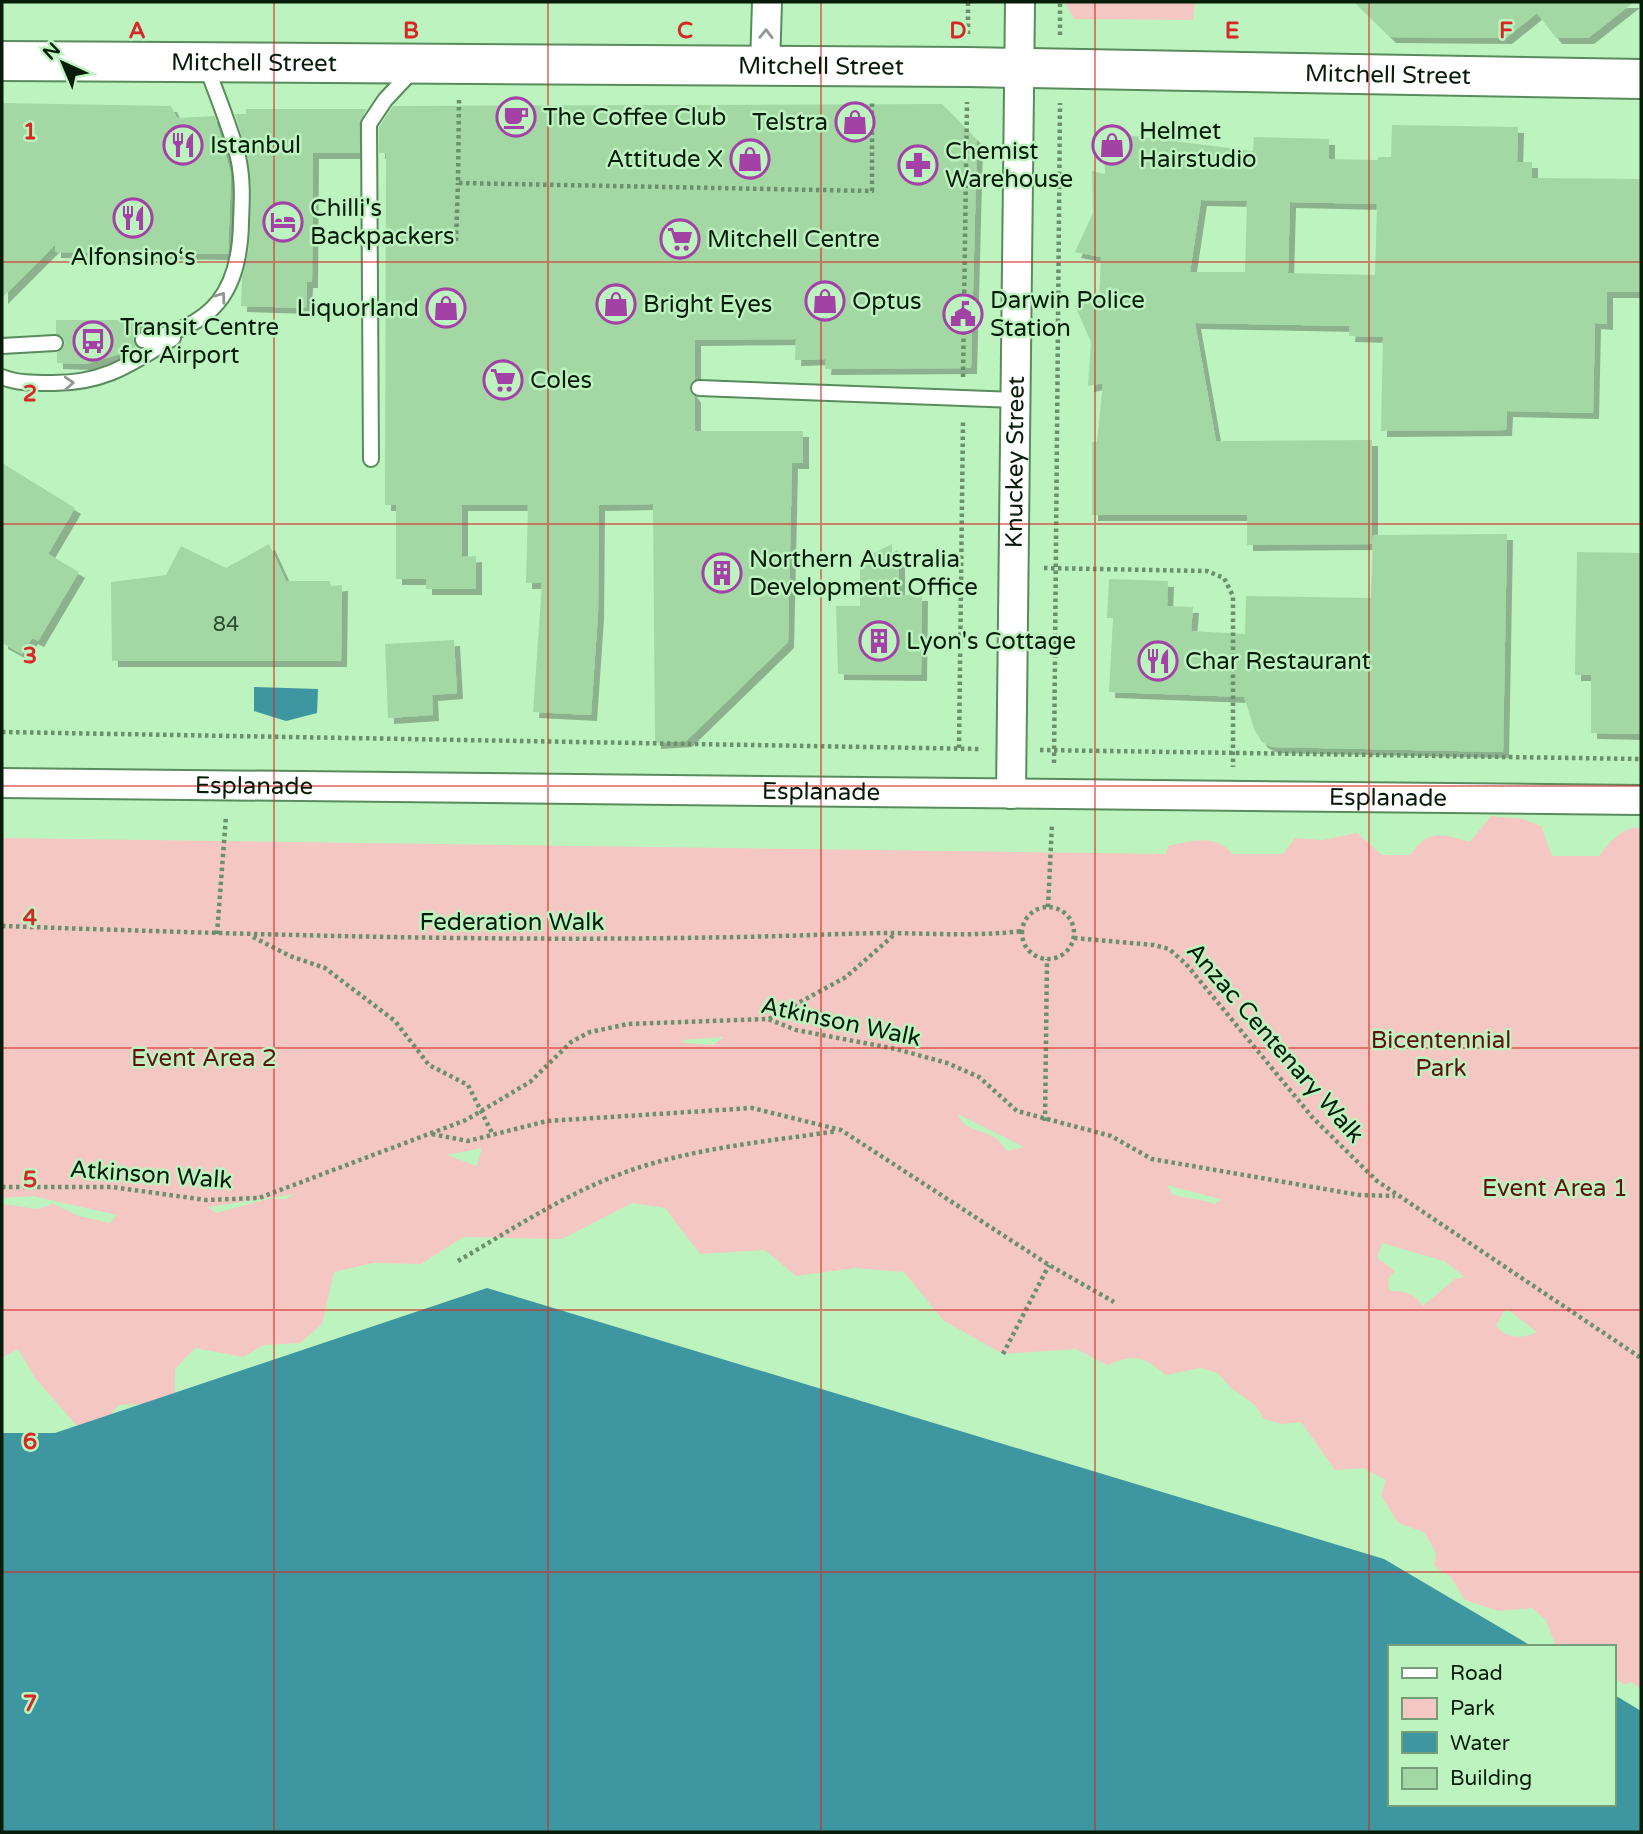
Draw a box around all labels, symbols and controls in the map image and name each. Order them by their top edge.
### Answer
text: A [128,17,146,45]
text: B [403,17,419,45]
text: C [677,17,693,45]
text: D [949,17,967,45]
text: E [1225,17,1239,45]
text: F [1499,17,1513,45]
north arrow [28,28,98,98]
one-way arrow [759,28,774,39]
text: N [39,38,65,65]
street label: Mitchell Street [171,48,337,78]
street label: Mitchell Street [738,51,904,81]
street label: Mitchell Street [1305,59,1471,90]
cafe icon: The Coffee Club [495,96,537,138]
shop icon: Telstra [834,101,876,143]
place label: The Coffee Club [543,103,726,132]
place label: Telstra [752,108,828,137]
place label: Helmet Hairstudio [1139,117,1257,174]
text: 1 [23,118,37,146]
restaurant icon: Istanbul [162,124,204,166]
shop icon: Helmet Hairstudio [1091,124,1133,166]
place label: Istanbul [210,131,301,160]
place label: Chemist Warehouse [945,137,1073,194]
shop icon: Attitude X [729,138,771,180]
pharmacy icon: Chemist Warehouse [897,144,939,186]
place label: Attitude X [606,145,723,174]
place label: Chilli's Backpackers [310,194,455,251]
restaurant icon: Alfonsino‘s [112,197,154,239]
hotel icon: Chilli's Backpackers [262,201,304,243]
supermarket icon: Mitchell Centre [659,218,701,260]
place label: Mitchell Centre [707,225,880,254]
place label: Alfonsino‘s [70,243,196,272]
shop icon: Optus [804,280,846,322]
shop icon: Bright Eyes [595,283,637,325]
place label: Darwin Police Station [990,286,1145,343]
shop icon: Liquorland [425,287,467,329]
place label: Optus [852,287,922,316]
place label: Bright Eyes [643,290,772,319]
one-way arrow [213,292,225,305]
public building icon: Darwin Police Station [942,293,984,335]
place label: Liquorland [296,294,419,323]
place label: Transit Centre for Airport [120,313,279,370]
bus stop icon: Transit Centre for Airport [72,320,114,362]
supermarket icon: Coles [482,359,524,401]
place label: Coles [530,366,592,395]
one-way arrow [64,376,75,391]
street label: Knuckey Street [999,376,1030,548]
text: 2 [23,380,37,408]
place label: Northern Australia Development Office [749,545,978,602]
building icon: Northern Australia Development Office [701,552,743,594]
house number: 84 [213,612,239,637]
building icon: Lyon's Cottage [858,620,900,662]
place label: Lyon's Cottage [906,627,1076,656]
restaurant icon: Char Restaurant [1137,640,1179,682]
text: 3 [23,642,37,670]
place label: Char Restaurant [1185,647,1371,676]
street label: Esplanade [195,771,313,801]
street label: Esplanade [762,776,880,807]
street label: Esplanade [1329,782,1447,812]
text: 4 [23,904,38,932]
street label: Federation Walk [420,908,604,937]
street label: Anzac Centenary Walk [1180,937,1370,1149]
street label: Atkinson Walk [758,991,924,1053]
park label: Bicentennial Park [1371,1026,1511,1083]
park label: Event Area 2 [131,1044,277,1073]
street label: Atkinson Walk [69,1155,233,1195]
text: 5 [23,1166,37,1194]
park label: Event Area 1 [1482,1174,1628,1203]
text: 6 [23,1428,37,1456]
legend [1388,1645,1615,1806]
text: Road [1450,1661,1503,1686]
text: 7 [23,1690,37,1718]
text: Park [1450,1696,1495,1721]
text: Water [1450,1731,1510,1756]
text: Building [1450,1766,1532,1791]

